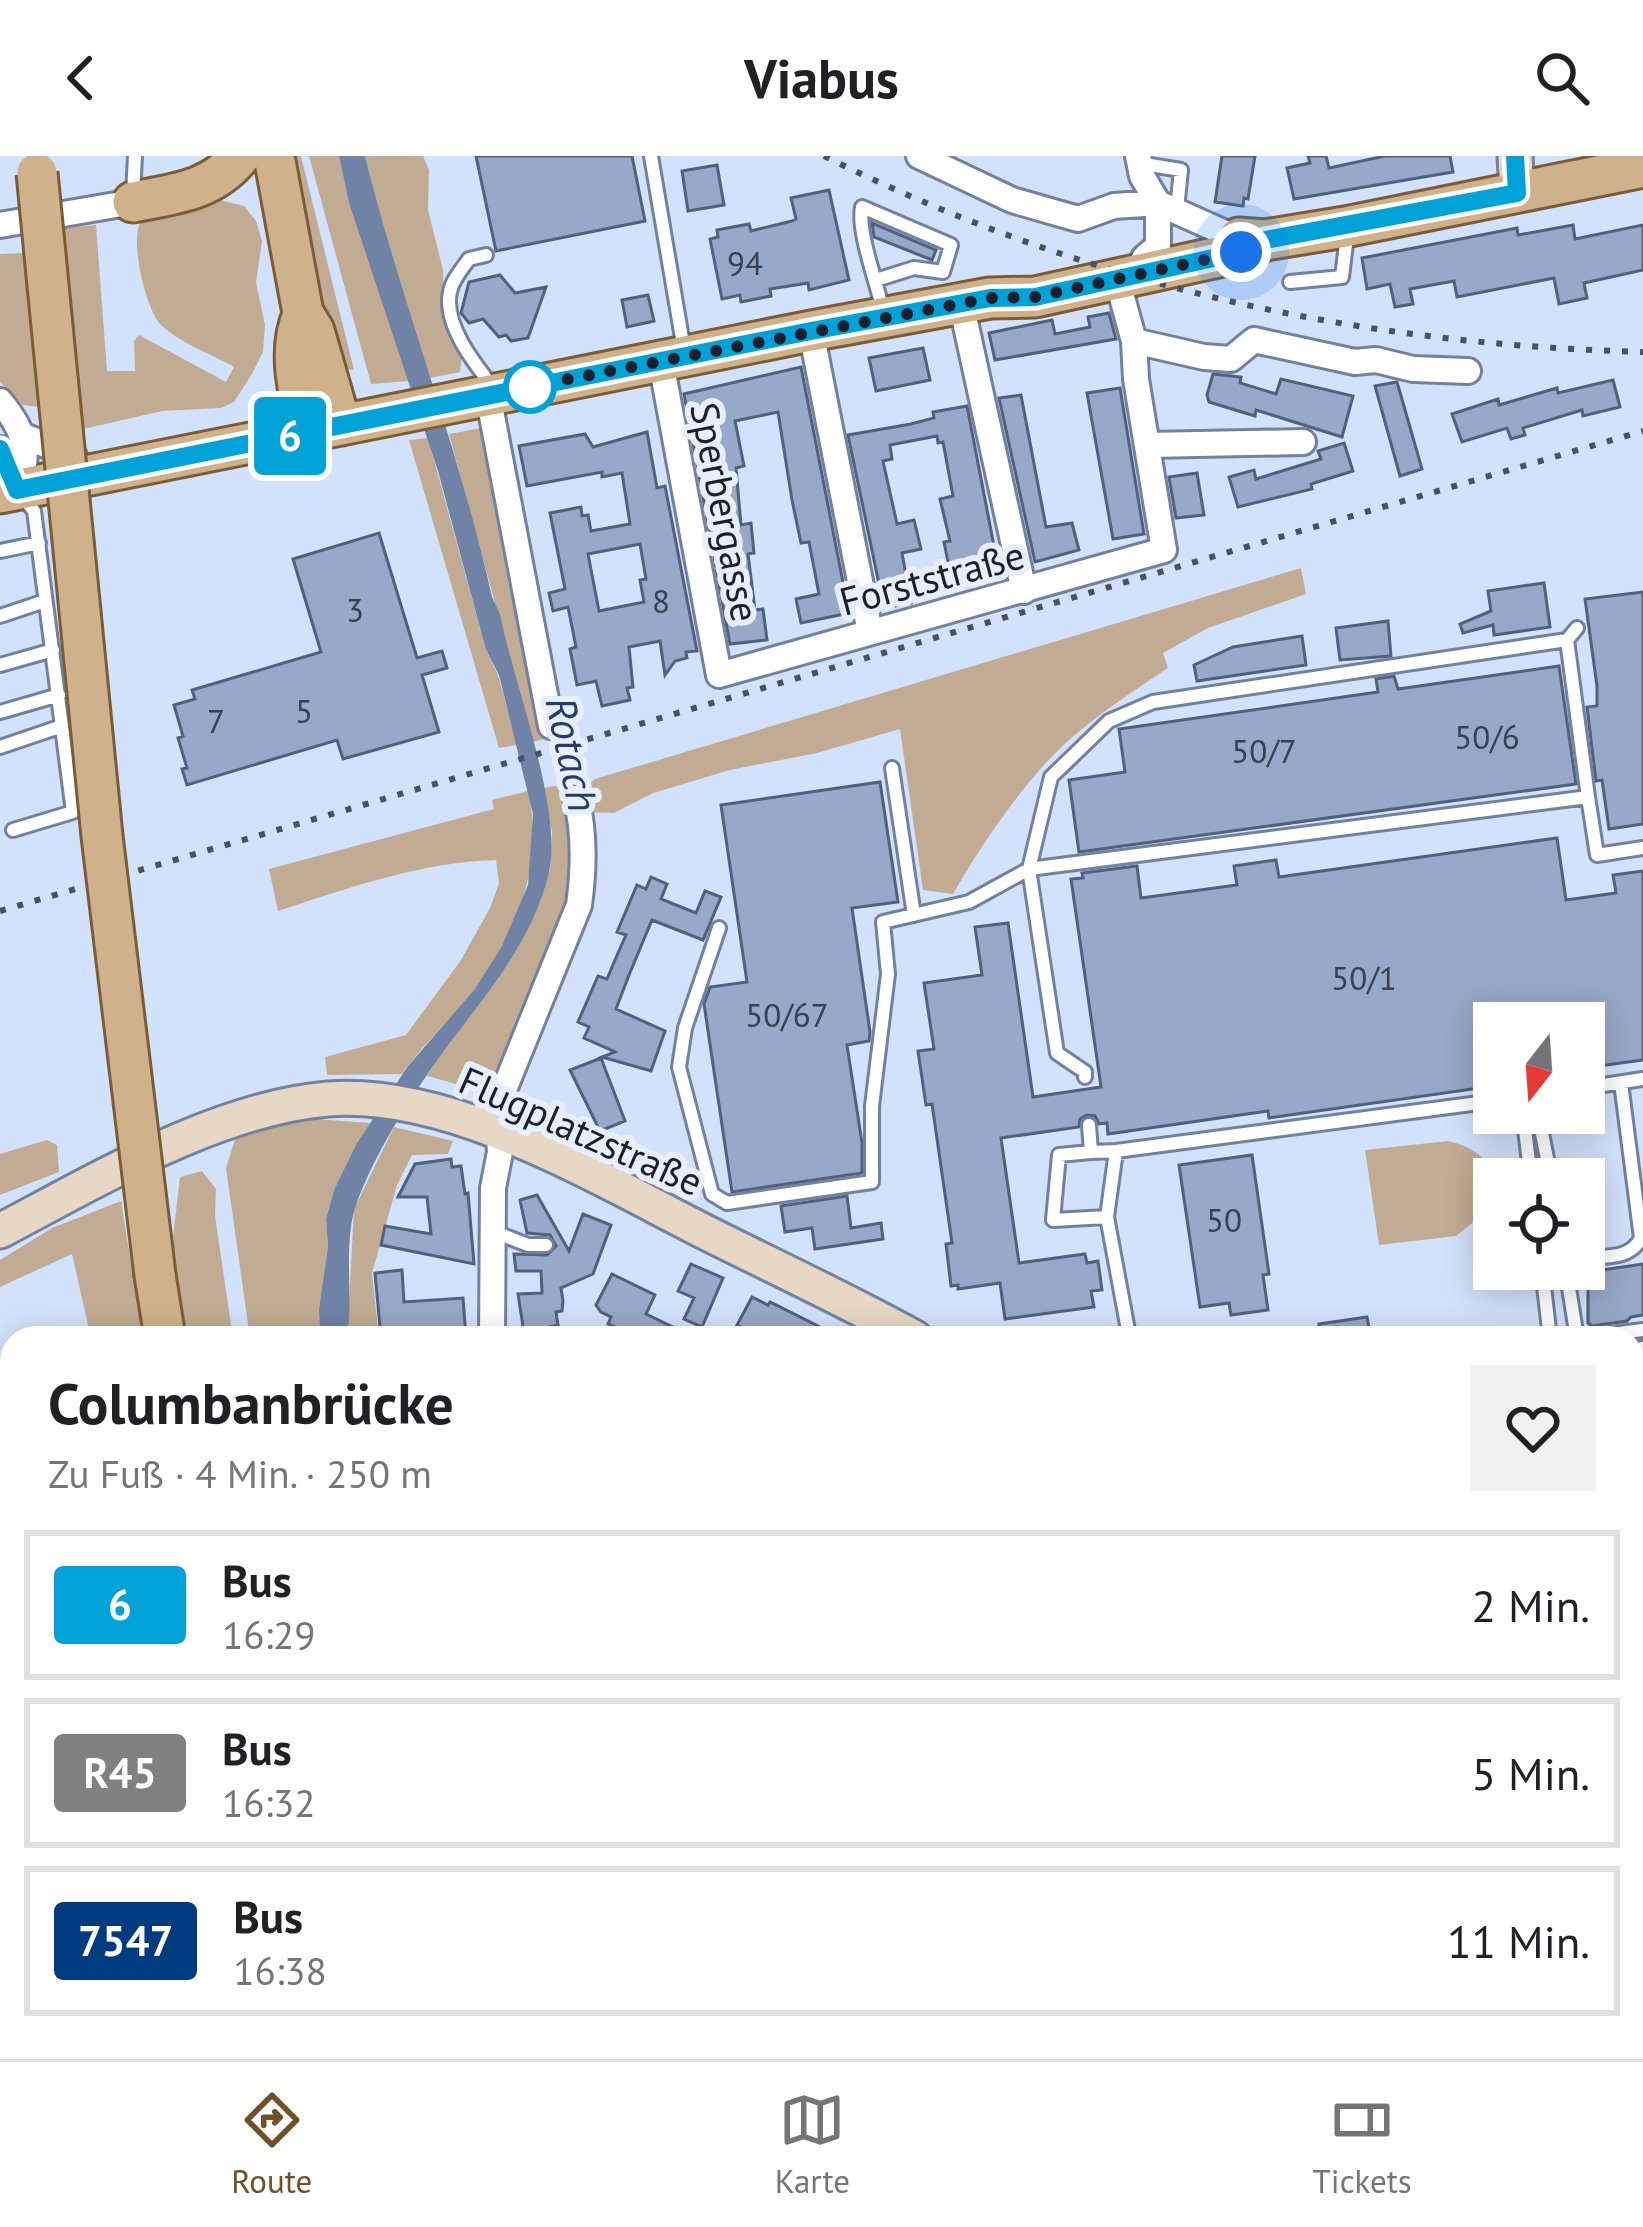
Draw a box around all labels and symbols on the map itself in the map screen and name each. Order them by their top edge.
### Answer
your location [1211,222,1271,282]
house number: 94 [727,241,763,284]
unlabelled marker [505,362,555,412]
line badge: 6 [251,397,329,475]
street label: Sperbergasse [679,398,772,626]
street label: Forststraße [834,528,1030,627]
house number: 8 [652,579,670,622]
house number: 3 [346,588,364,631]
house number: 5 [295,689,313,732]
water label: Rotach [533,691,611,817]
house number: 7 [207,699,225,742]
house number: 50/6 [1454,715,1520,758]
house number: 50/7 [1231,729,1297,772]
house number: 50/1 [1331,956,1397,999]
house number: 50/67 [745,993,829,1036]
north arrow [1473,1002,1605,1134]
street label: Flugplatzstraße [452,1054,711,1207]
house number: 50 [1206,1198,1242,1241]

